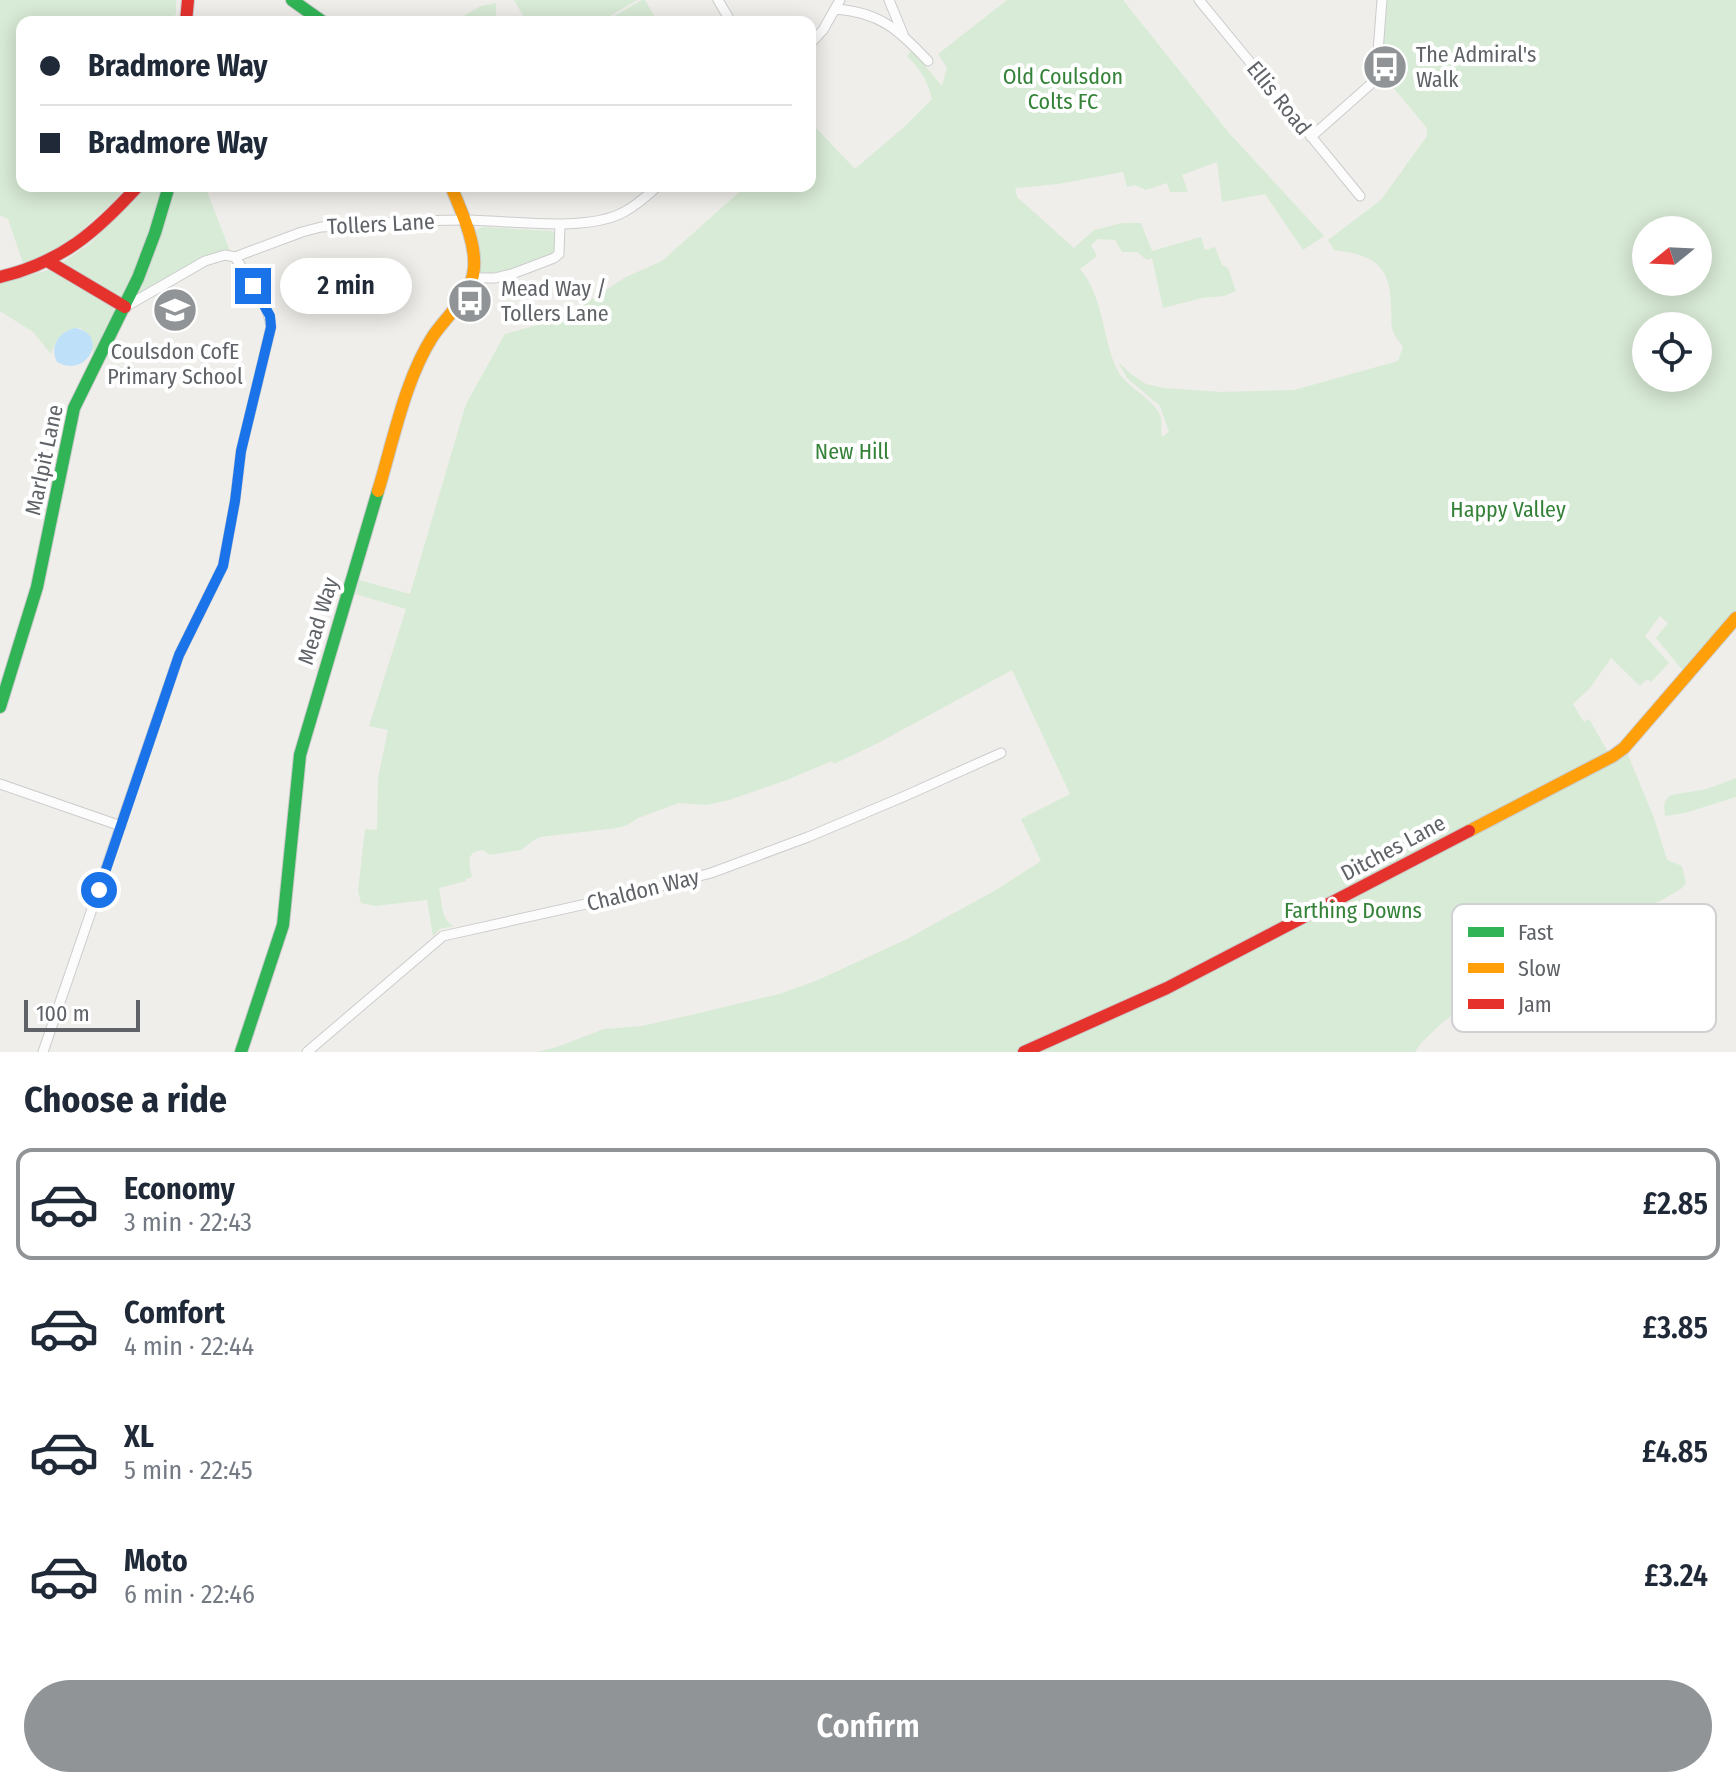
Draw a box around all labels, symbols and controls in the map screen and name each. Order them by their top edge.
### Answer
place label: The Admiral's Walk [1416,41,1536,93]
bus stop icon: The Admiral's Walk [1361,43,1409,91]
text: Bradmore Way [88,48,268,84]
street label: Ellis Road [1241,56,1317,140]
park label: Old Coulsdon Colts FC [1003,63,1123,115]
text: Bradmore Way [88,125,268,161]
street label: Tollers Lane [327,208,435,240]
north arrow [1632,216,1712,296]
map controls [1632,216,1712,392]
callout: 2 min [281,258,413,314]
route end [235,268,271,304]
text: 2 min [317,270,375,301]
place label: Mead Way / Tollers Lane [501,275,609,327]
bus stop icon: Mead Way / Tollers Lane [446,277,494,325]
school or university icon: Coulsdon CofE Primary School [151,286,199,334]
button: locate [1632,312,1712,392]
place label: Coulsdon CofE Primary School [107,338,243,390]
street label: Marlpit Lane [19,402,69,518]
park label: New Hill [815,438,889,465]
park label: Happy Valley [1450,496,1566,523]
street label: Mead Way [292,574,344,668]
street label: Ditches Lane [1336,809,1450,887]
street label: Chaldon Way [584,863,702,917]
route start [81,872,117,908]
park label: Farthing Downs [1284,897,1422,924]
legend [1452,904,1716,1032]
text: Fast [1518,919,1554,946]
text: Slow [1518,955,1561,982]
text: Jam [1518,991,1552,1018]
scale bar [24,996,140,1032]
text: 100 m [36,1000,90,1027]
text: Choose a ride [24,1078,227,1122]
icon: car [28,1168,100,1240]
text: Economy [124,1171,235,1207]
text: £2.85 [1643,1186,1708,1222]
text: 3 min · 22:43 [124,1207,252,1238]
icon: car [28,1292,100,1364]
text: Comfort [124,1295,225,1331]
text: £3.85 [1642,1310,1708,1346]
text: 4 min · 22:44 [124,1331,254,1362]
icon: car [28,1416,100,1488]
text: XL [124,1419,154,1455]
text: £4.85 [1642,1434,1708,1470]
text: 5 min · 22:45 [124,1455,253,1486]
icon: car [28,1540,100,1612]
text: Moto [124,1543,188,1579]
text: £3.24 [1644,1558,1708,1594]
text: 6 min · 22:46 [124,1579,255,1610]
button: Confirm [24,1680,1712,1772]

